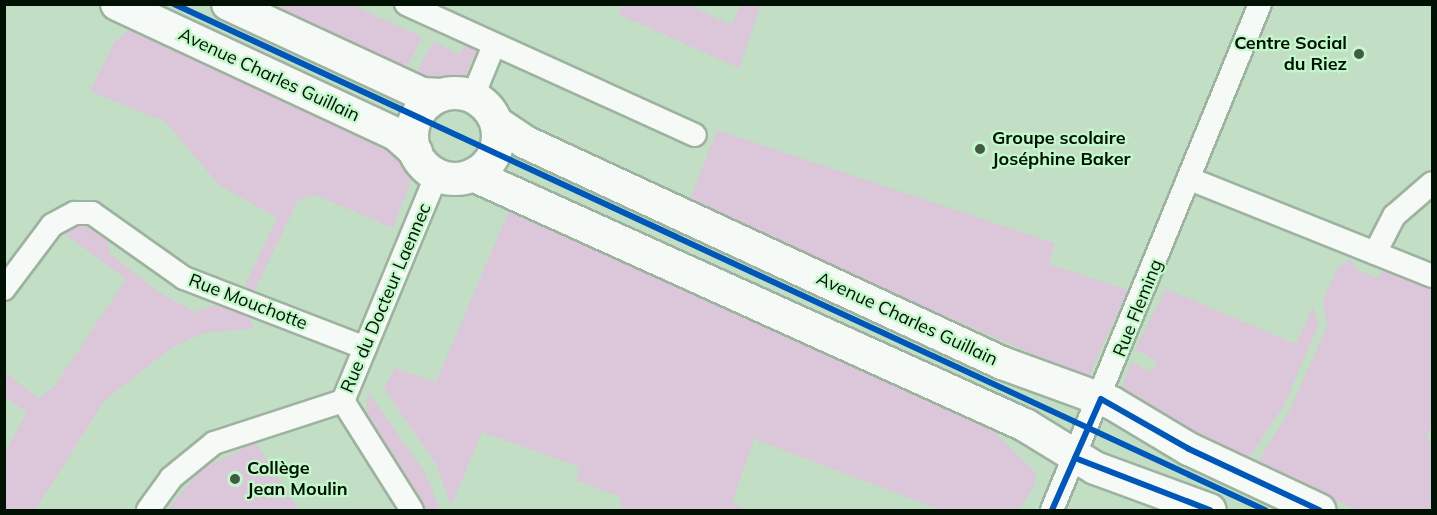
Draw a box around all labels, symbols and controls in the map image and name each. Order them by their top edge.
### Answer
street label: Avenue Charles Guillain [175,24,363,126]
place label: Centre Social du Riez [1234,33,1347,76]
marker: Centre Social du Riez [1352,47,1366,61]
place label: Groupe scolaire Joséphine Baker [992,128,1131,170]
marker: Groupe scolaire Joséphine Baker [973,142,987,156]
street label: Rue du Docteur Laennec [336,200,436,396]
street label: Rue Fleming [1109,256,1167,360]
street label: Avenue Charles Guillain [813,268,1001,370]
street label: Rue Mouchotte [186,269,310,335]
place label: Collège Jean Moulin [247,458,348,500]
marker: Collège Jean Moulin [228,472,242,486]

